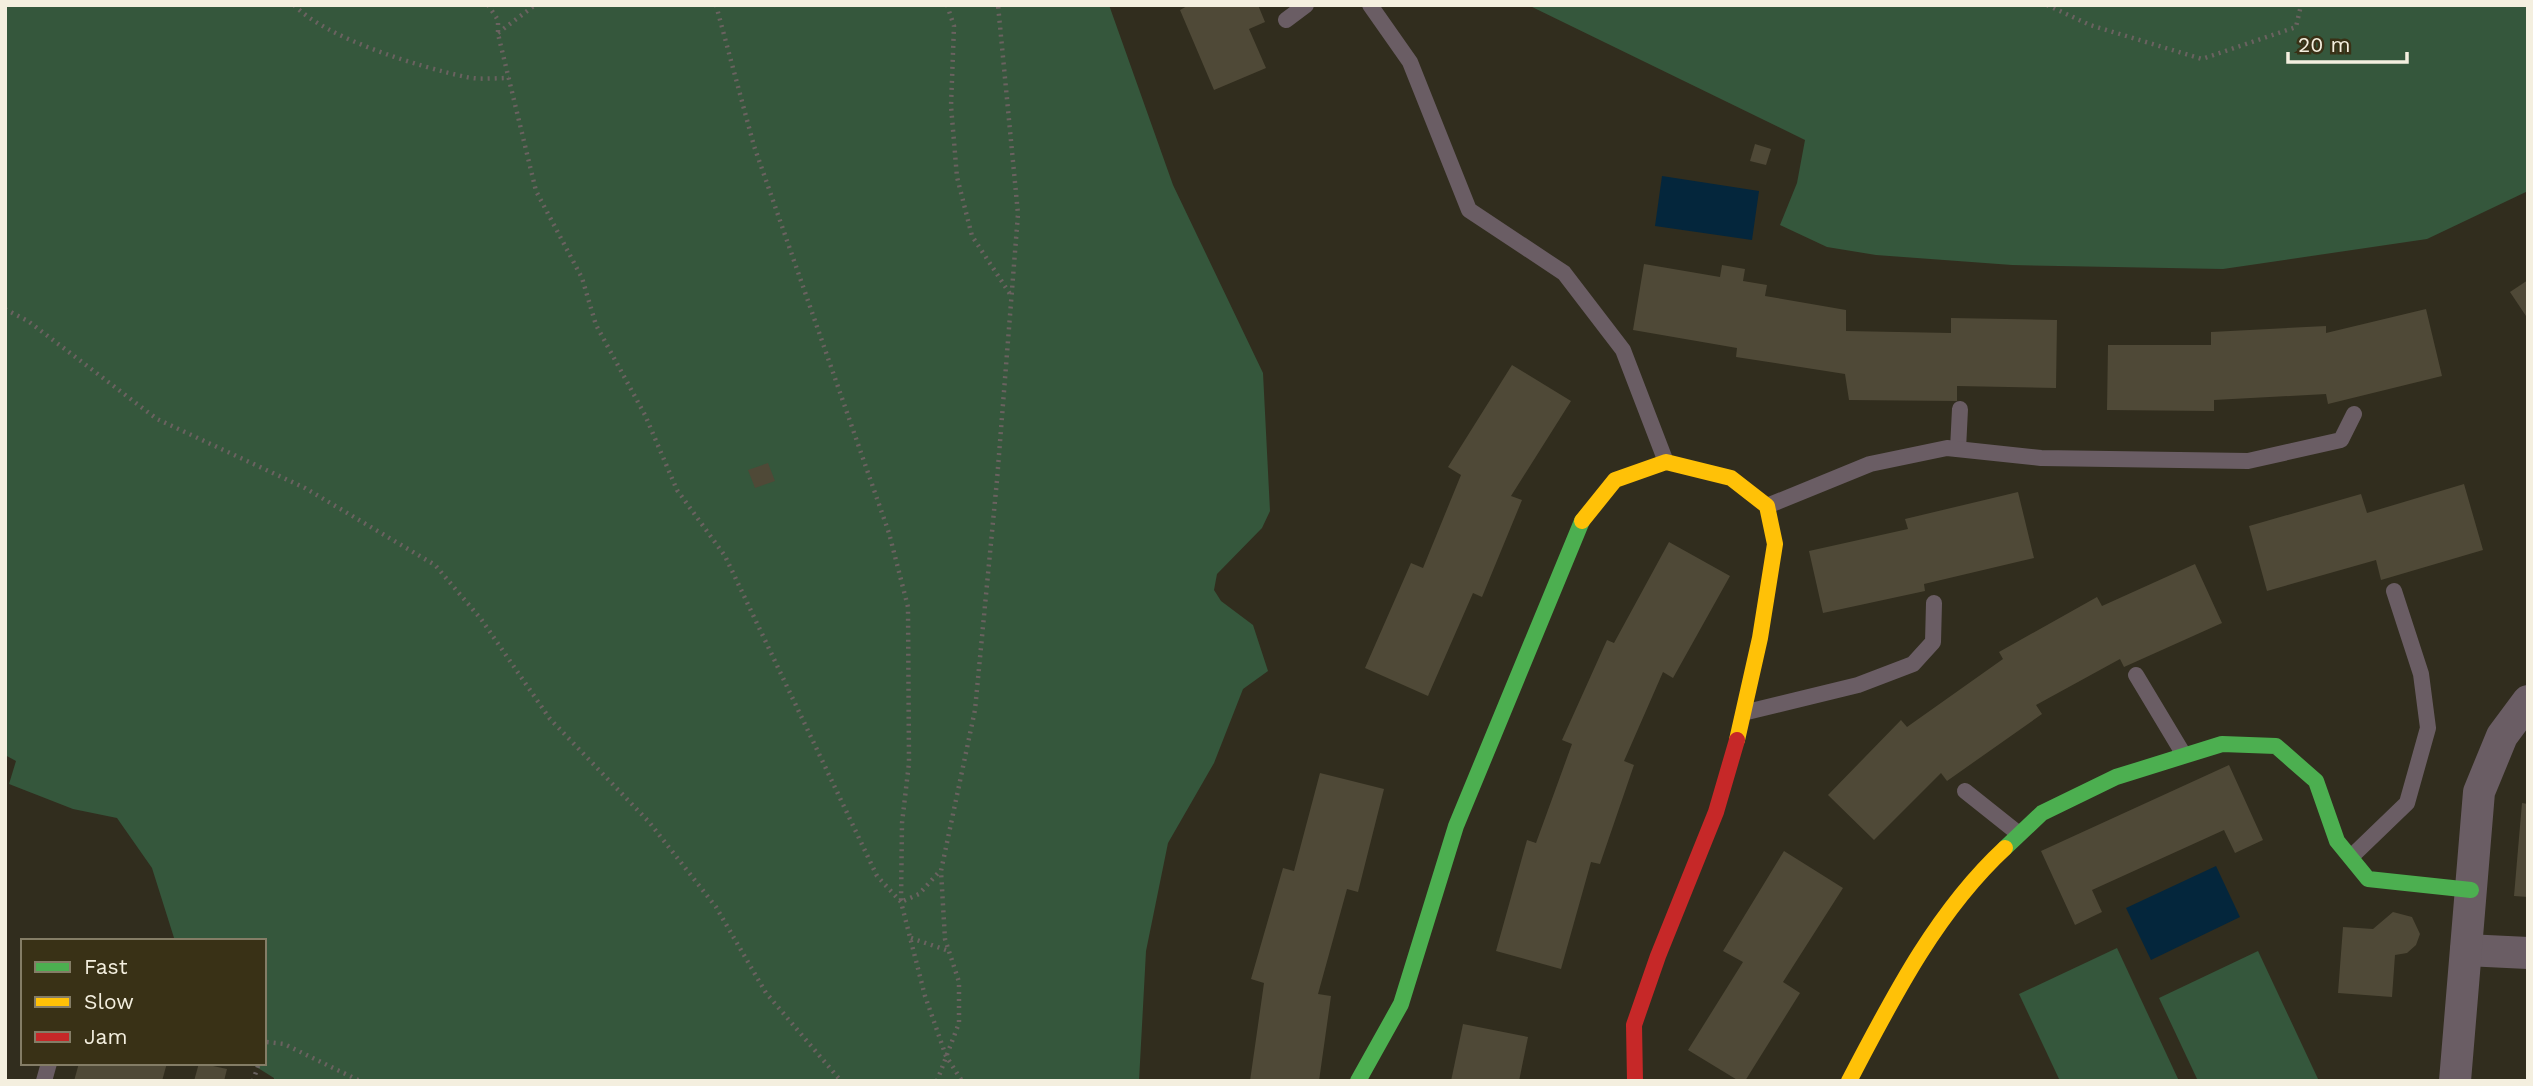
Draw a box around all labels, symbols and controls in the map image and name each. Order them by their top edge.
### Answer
scale bar [2288,21,2407,65]
text: 20 m [2298,32,2350,57]
legend [21,939,266,1065]
text: Fast [84,954,128,979]
text: Slow [84,989,134,1014]
text: Jam [84,1024,127,1049]

